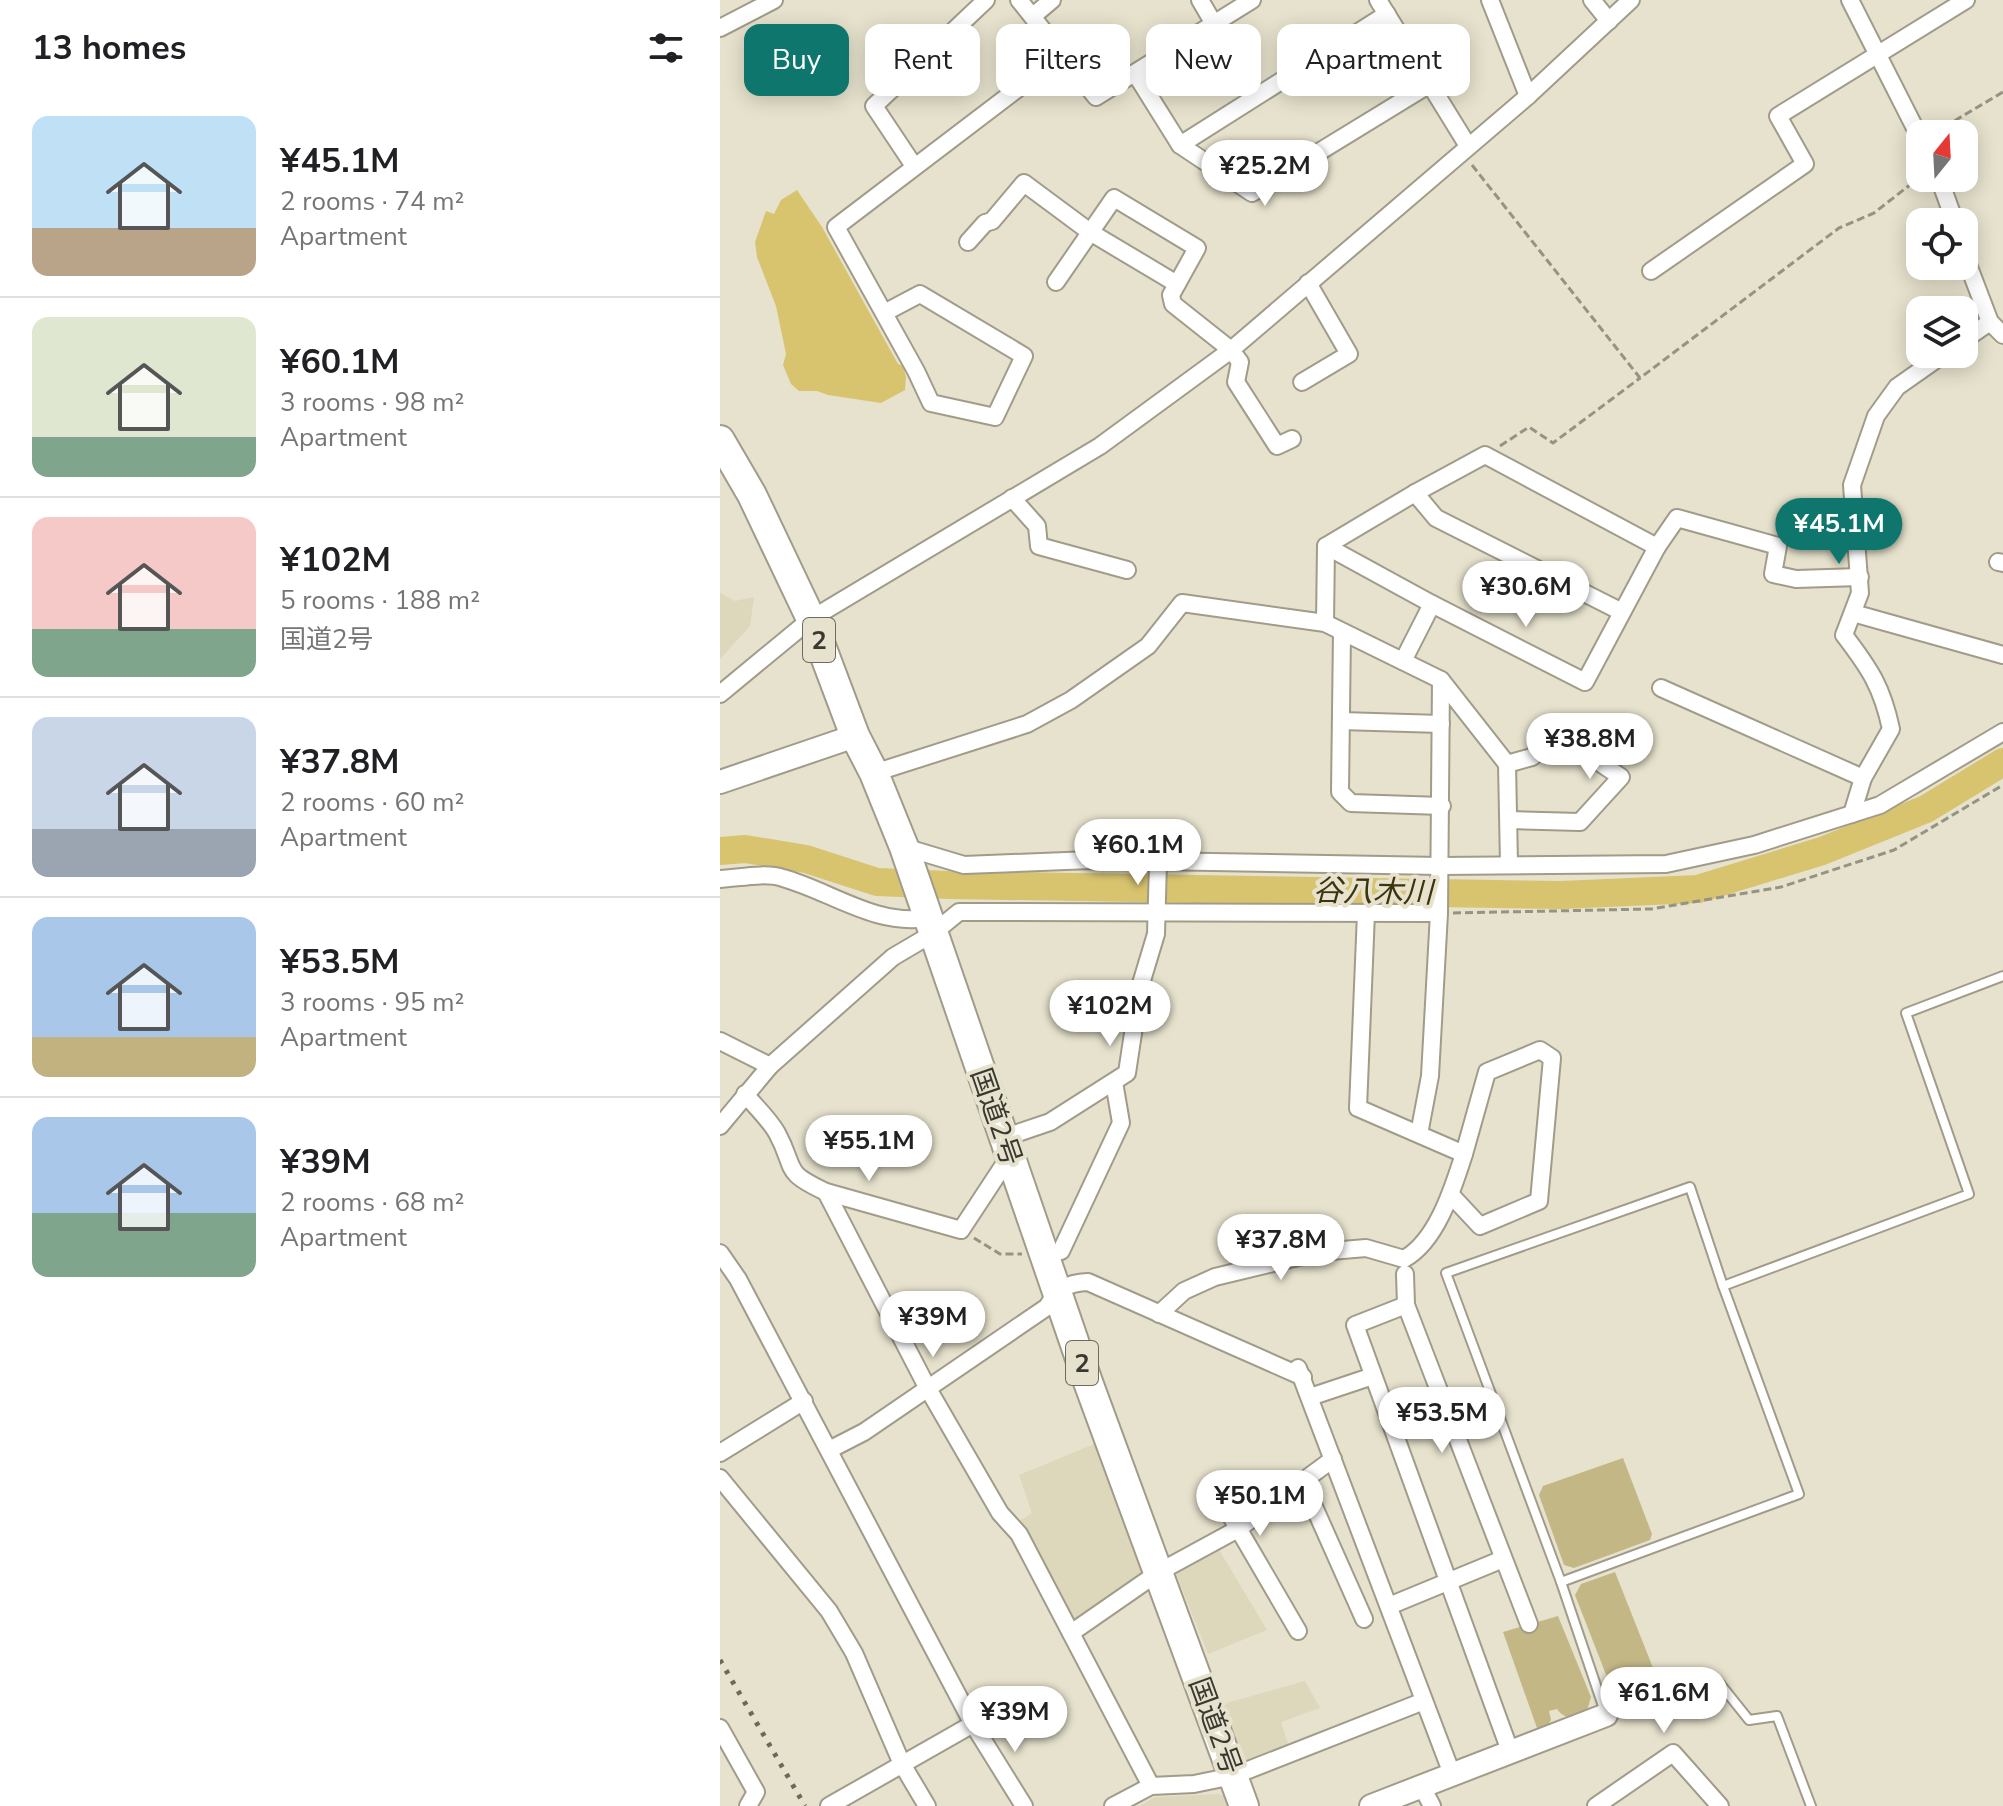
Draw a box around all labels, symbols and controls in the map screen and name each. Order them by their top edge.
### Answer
chip: Buy [744,24,849,96]
chip: Rent [865,24,980,96]
chip: Filters [996,24,1130,96]
chip: New [1146,24,1261,96]
chip: Apartment [1277,24,1470,96]
text: 13 homes [32,25,186,71]
icon: filters [644,26,688,70]
north arrow [1906,120,1978,192]
map controls [1906,120,1978,368]
text: ¥45.1M [280,138,400,184]
pin: ¥25.2M [1200,140,1330,208]
icon: home [96,148,192,244]
text: ¥25.2M [1219,148,1311,183]
text: 2 rooms · 74 m² [280,184,464,219]
button: locate [1906,208,1978,280]
text: Apartment [280,219,407,254]
button: layers [1906,296,1978,368]
text: ¥60.1M [280,339,400,385]
icon: home [96,349,192,445]
text: 3 rooms · 98 m² [280,385,464,420]
text: Apartment [280,420,407,455]
pin: ¥45.1M [1774,498,1904,566]
text: ¥45.1M [1793,506,1885,541]
text: ¥102M [280,537,391,583]
icon: home [96,549,192,645]
pin: ¥30.6M [1461,561,1591,629]
text: ¥30.6M [1480,569,1572,604]
text: 5 rooms · 188 m² [280,583,480,618]
road number: 2 [803,618,835,662]
text: 国道2号 [280,622,374,657]
pin: ¥38.8M [1525,713,1655,781]
text: ¥38.8M [1544,721,1636,756]
text: ¥37.8M [280,739,400,785]
icon: home [96,749,192,845]
text: 2 rooms · 60 m² [280,785,464,820]
pin: ¥60.1M [1073,819,1203,887]
text: Apartment [280,820,407,855]
text: ¥60.1M [1092,827,1184,862]
water label: 谷八木川 [1313,870,1436,914]
text: ¥53.5M [280,939,400,985]
icon: home [96,949,192,1045]
pin: ¥102M [1054,980,1166,1048]
text: 3 rooms · 95 m² [280,985,464,1020]
text: ¥102M [1068,988,1152,1023]
text: Apartment [280,1020,407,1055]
street label: 国道2号 [962,1063,1030,1171]
pin: ¥55.1M [804,1115,934,1183]
text: ¥55.1M [823,1123,915,1158]
text: ¥39M [280,1139,371,1185]
icon: home [96,1149,192,1245]
text: 2 rooms · 68 m² [280,1185,464,1220]
pin: ¥37.8M [1216,1214,1346,1282]
text: Apartment [280,1220,407,1255]
text: ¥37.8M [1235,1222,1327,1257]
pin: ¥39M [886,1291,980,1359]
text: ¥39M [898,1299,968,1334]
road number: 2 [1066,1341,1098,1385]
pin: ¥53.5M [1377,1387,1507,1455]
text: ¥53.5M [1396,1395,1488,1430]
pin: ¥50.1M [1195,1470,1325,1538]
text: ¥50.1M [1214,1478,1306,1513]
pin: ¥61.6M [1599,1667,1729,1735]
street label: 国道2号 [1180,1672,1250,1780]
text: ¥61.6M [1618,1675,1710,1710]
pin: ¥39M [968,1686,1062,1754]
text: ¥39M [980,1694,1050,1729]

